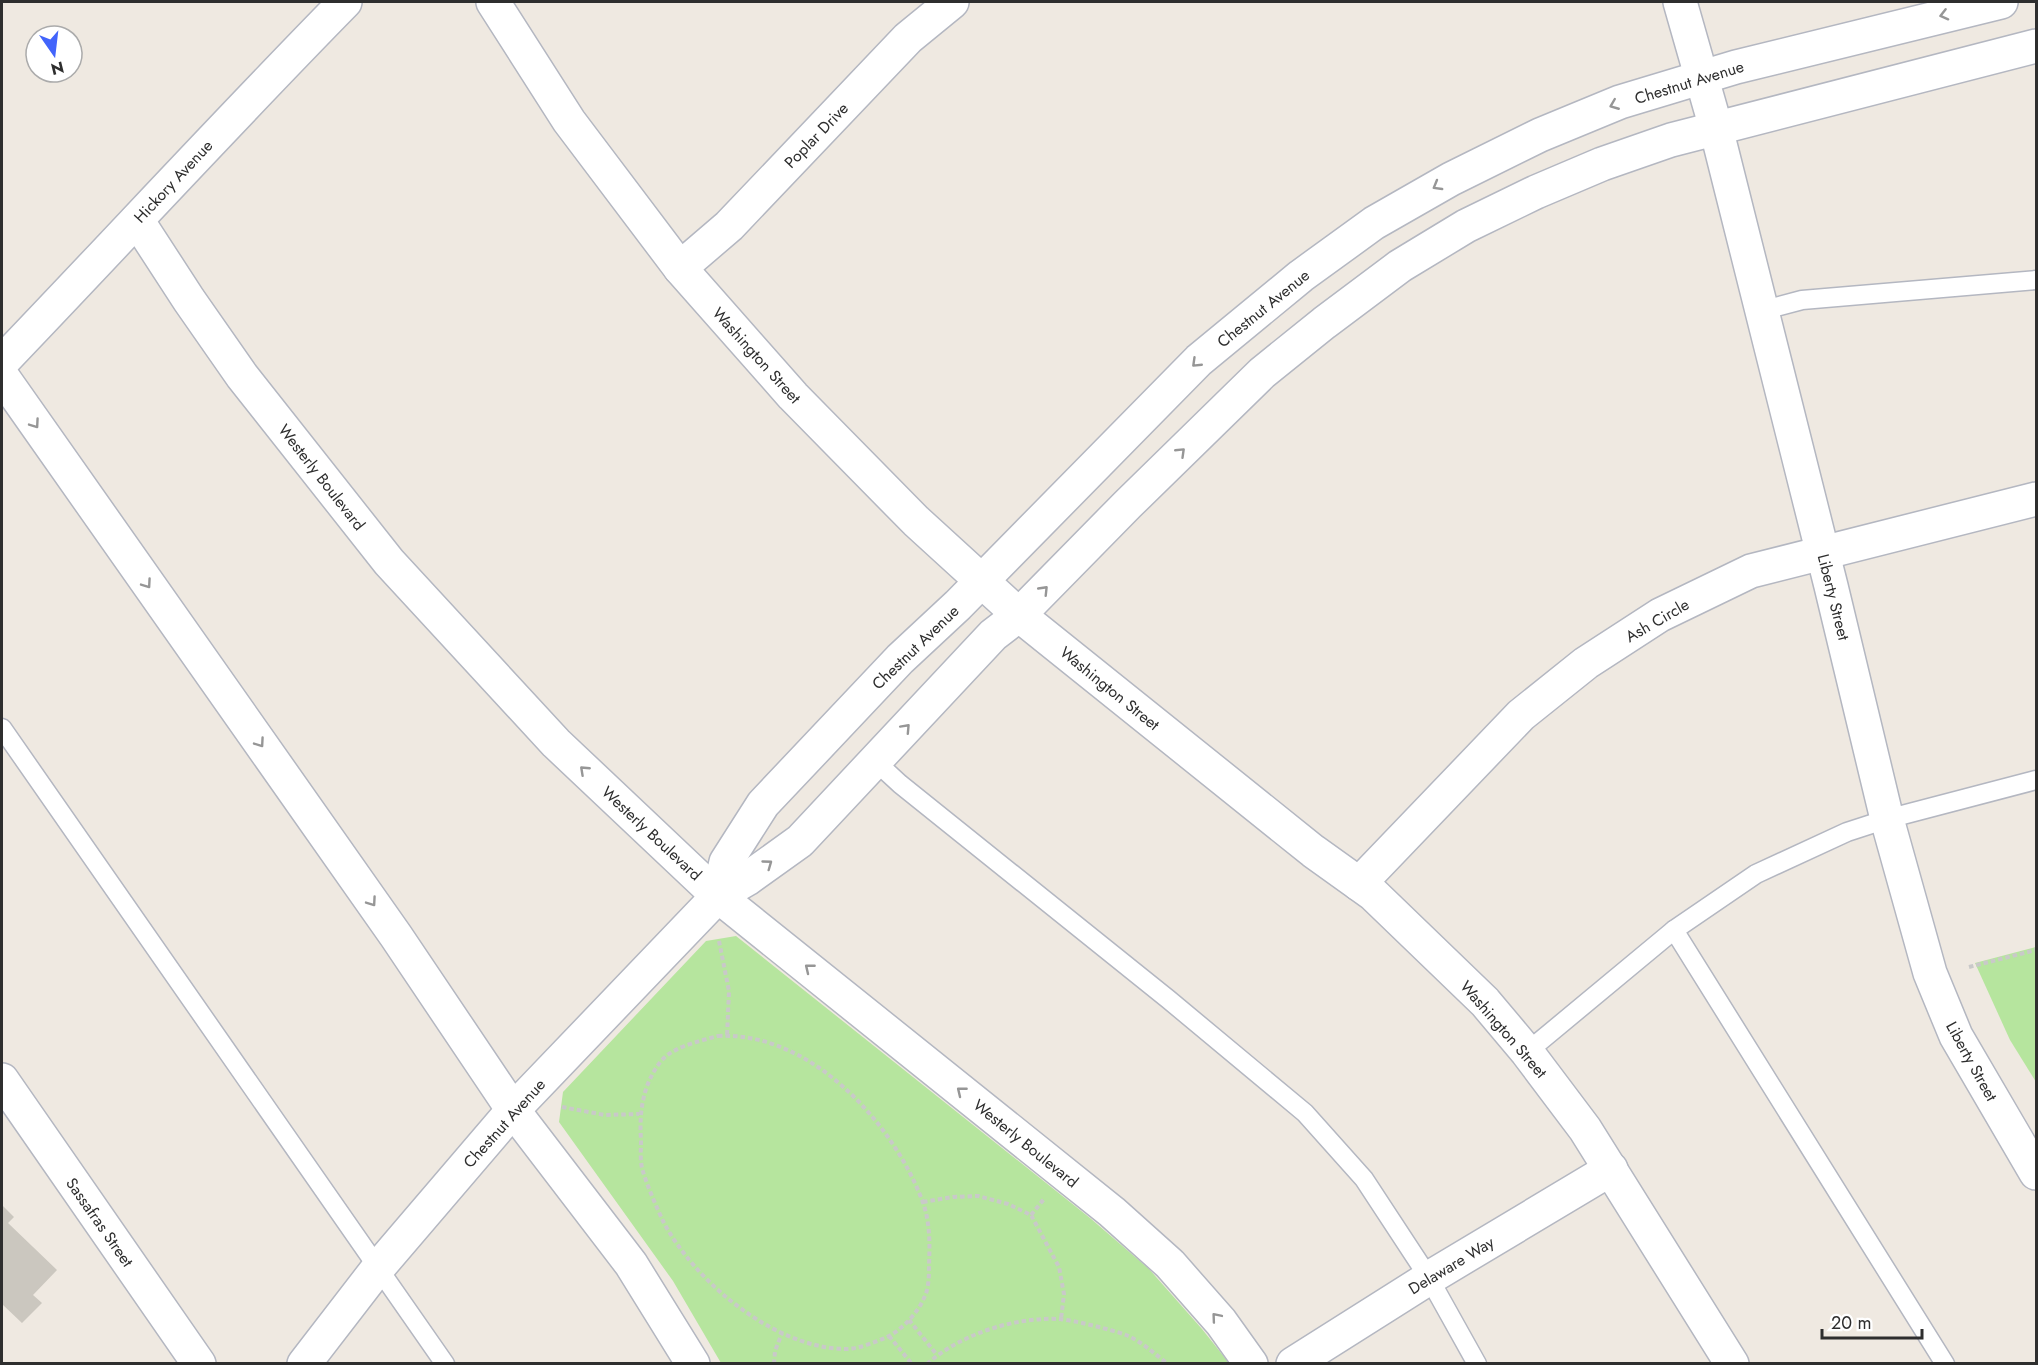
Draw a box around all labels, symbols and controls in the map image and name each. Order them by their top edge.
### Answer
one-way arrow [1939,8,1949,21]
north arrow [24,24,84,84]
text: N [49,55,66,81]
street label: Chestnut Avenue [1632,55,1747,110]
street label: Poplar Drive [779,97,854,173]
one-way arrow [1609,97,1620,110]
street label: Hickory Avenue [129,135,218,228]
one-way arrow [1433,179,1443,191]
street label: Chestnut Avenue [1212,264,1315,353]
street label: Washington Street [707,302,806,409]
one-way arrow [1192,356,1203,367]
one-way arrow [28,418,39,429]
street label: Westerly Boulevard [273,419,371,535]
one-way arrow [1175,448,1185,459]
street label: Liberty Street [1812,552,1855,643]
one-way arrow [140,577,151,588]
one-way arrow [1036,587,1047,598]
street label: Ash Circle [1621,593,1693,648]
street label: Chestnut Avenue [867,600,964,695]
street label: Washington Street [1055,641,1165,736]
one-way arrow [899,724,910,734]
one-way arrow [253,737,264,748]
one-way arrow [581,766,591,777]
street label: Westerly Boulevard [596,781,707,886]
one-way arrow [761,861,772,872]
one-way arrow [365,896,376,907]
one-way arrow [805,965,816,976]
street label: Washington Street [1455,976,1553,1083]
street label: Liberty Street [1940,1017,2003,1105]
street label: Chestnut Avenue [458,1074,551,1173]
one-way arrow [957,1087,968,1098]
street label: Westerly Boulevard [968,1094,1083,1193]
street label: Sassafras Street [60,1173,139,1272]
street label: Delaware Way [1404,1230,1499,1300]
scale bar [1822,1302,1922,1340]
text: 20 m [1831,1310,1871,1336]
one-way arrow [1213,1313,1224,1324]

